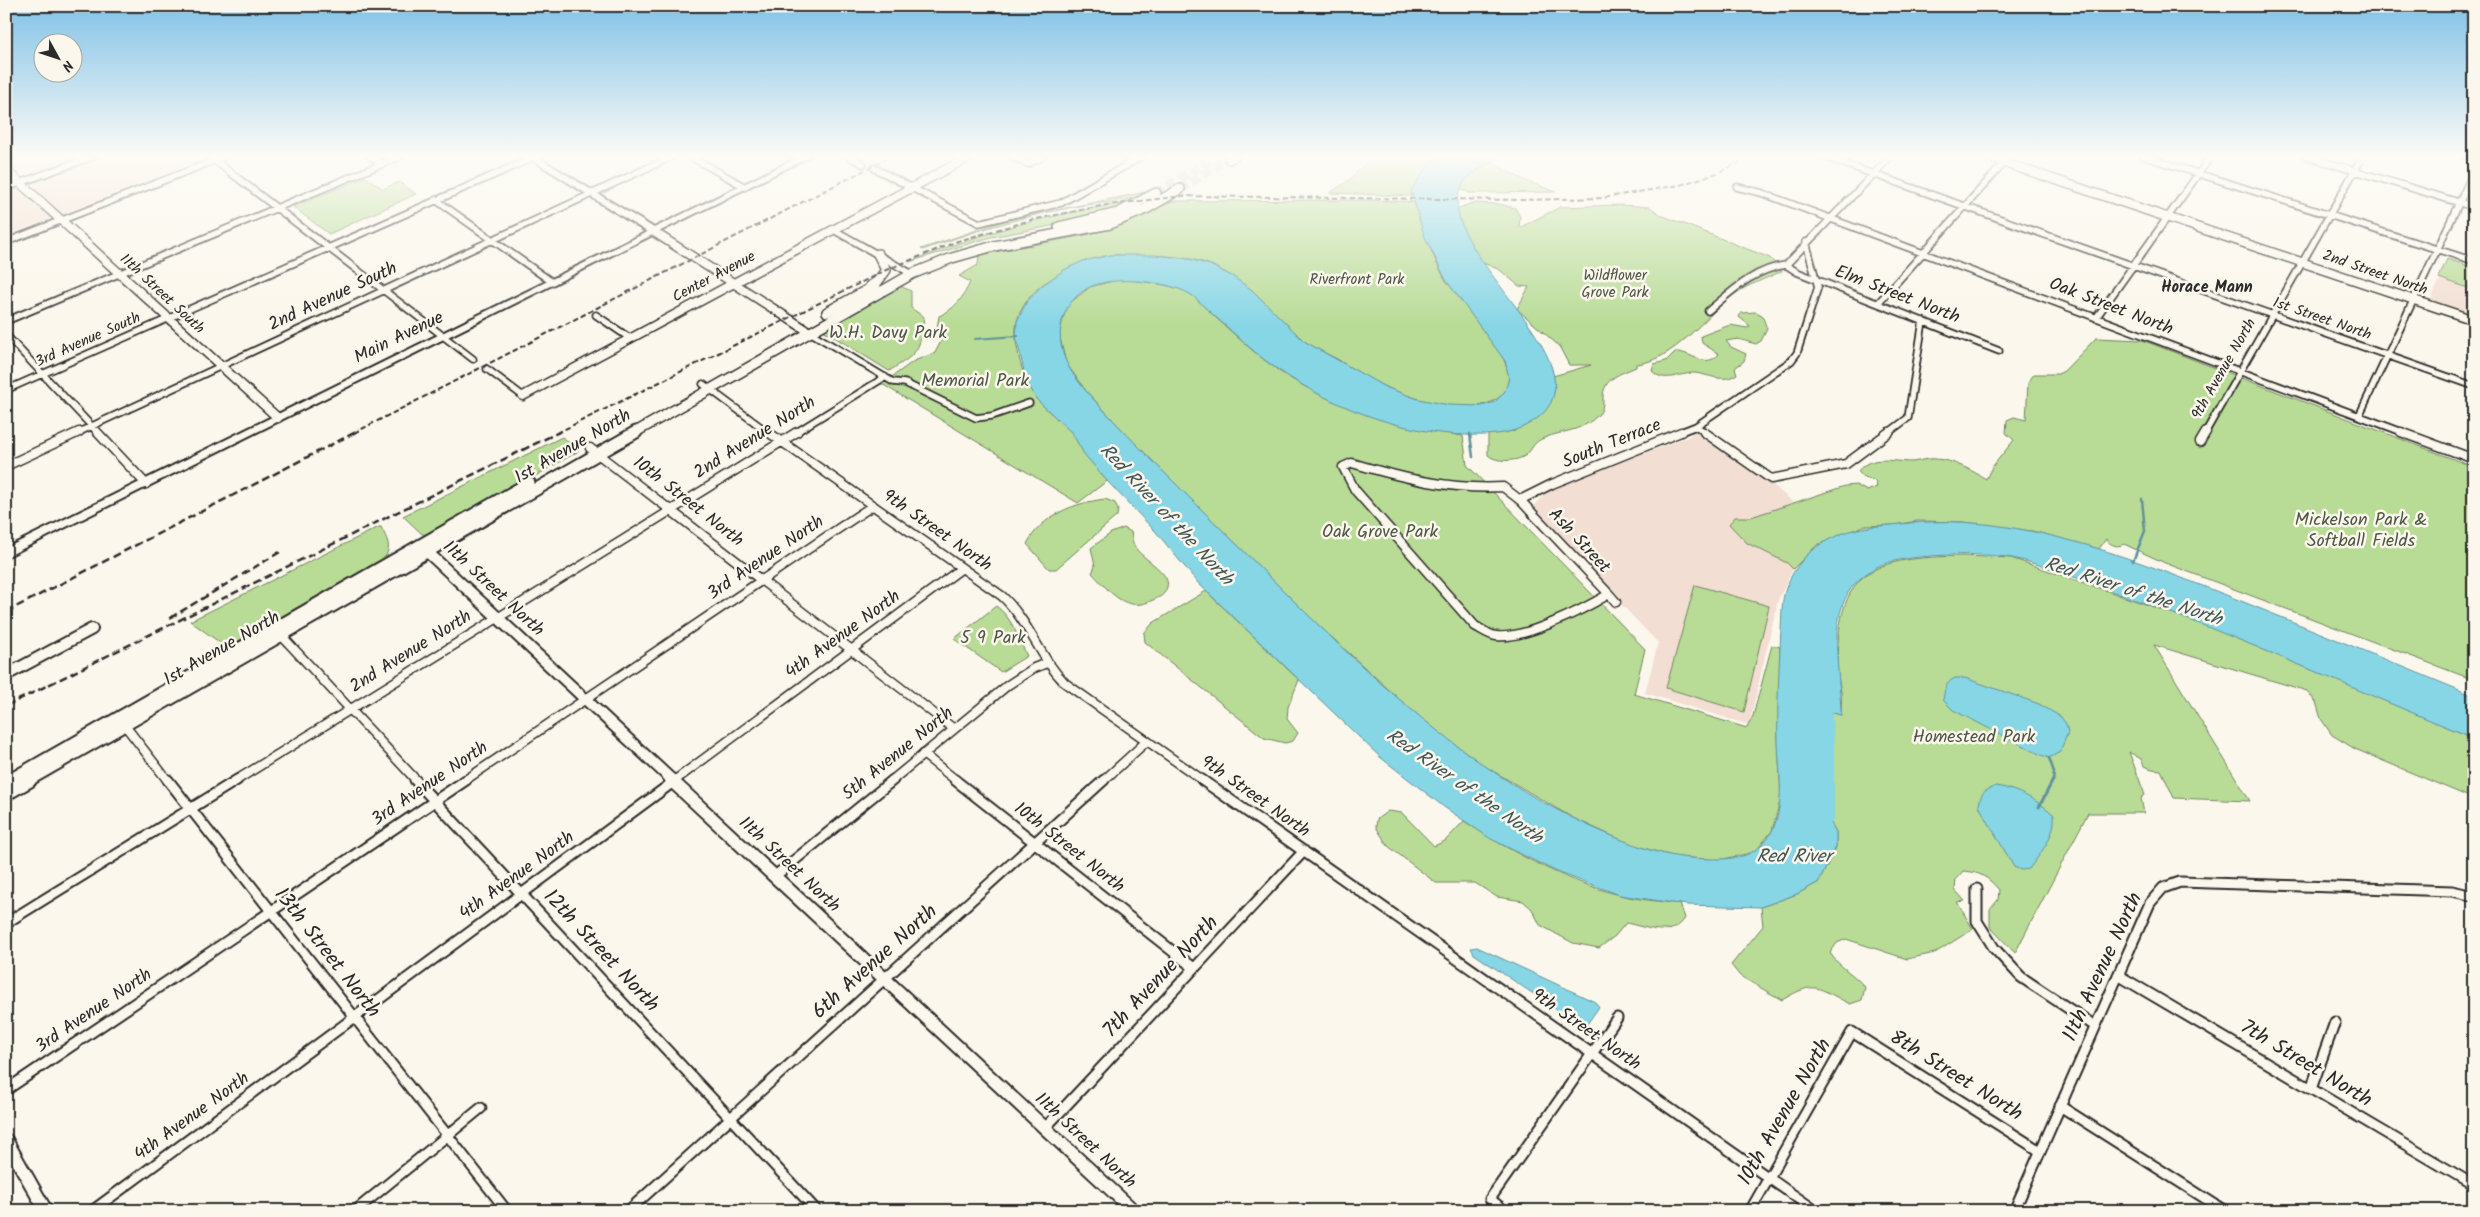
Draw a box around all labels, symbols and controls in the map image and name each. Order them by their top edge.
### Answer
north arrow [32,32,82,82]
text: N [56,55,78,76]
street label: 2nd Street North [2319,244,2431,302]
street label: Center Avenue [668,245,760,309]
street label: 11th Street South [114,248,210,340]
street label: 2nd Avenue South [264,254,402,340]
street label: Elm Street North [1830,258,1964,332]
park label: Wildflower Grove Park [1581,264,1650,305]
park label: Riverfront Park [1310,268,1405,292]
street label: Oak Street North [2045,270,2177,344]
district label: Horace Mann [2161,275,2253,300]
street label: 1st Street North [2270,291,2374,347]
street label: Main Avenue [349,304,449,372]
street label: 3rd Avenue South [31,306,145,374]
street label: 9th Avenue North [2185,314,2263,424]
park label: W.H. Davy Park [829,319,947,348]
park label: Memorial Park [921,367,1029,396]
street label: 2nd Avenue North [688,389,822,487]
street label: 1st Avenue North [509,402,637,492]
street label: South Terrace [1558,411,1666,477]
water label: Red River of the North [1092,437,1241,594]
street label: 10th Street North [626,449,750,555]
street label: 9th Street North [876,482,998,580]
street label: Ash Street [1541,501,1618,581]
park label: Mickelson Park & Softball Fields [2295,506,2427,556]
street label: 3rd Avenue North [702,508,830,608]
park label: Oak Grove Park [1322,518,1438,547]
street label: 11th Street North [435,534,551,644]
water label: Red River of the North [2040,549,2227,635]
street label: 4th Avenue North [779,583,907,687]
street label: 2nd Avenue North [344,603,478,701]
street label: 1st Avenue North [158,604,286,694]
park label: 5 9 Park [960,624,1026,653]
street label: 5th Avenue North [836,700,960,808]
water label: Red River of the North [1380,722,1550,853]
park label: Homestead Park [1913,723,2036,752]
street label: 3rd Avenue North [366,734,494,834]
street label: 9th Street North [1194,748,1316,846]
street label: 10th Street North [1007,795,1131,901]
street label: 11th Street North [731,810,847,920]
street label: 4th Avenue North [453,824,581,928]
water label: Red River [1756,842,1835,872]
street label: 13th Street North [265,881,389,1025]
street label: 12th Street North [535,882,667,1020]
street label: 11th Avenue North [2054,887,2152,1047]
street label: 6th Avenue North [805,896,945,1028]
street label: 7th Avenue North [1095,908,1227,1046]
street label: 3rd Avenue North [30,961,158,1061]
street label: 9th Street North [1525,981,1647,1079]
street label: 7th Street North [2234,1011,2378,1117]
street label: 8th Street North [1883,1022,2029,1130]
street label: 10th Avenue North [1729,1032,1841,1192]
street label: 4th Avenue North [128,1065,256,1169]
street label: 11th Street North [1027,1086,1143,1196]

